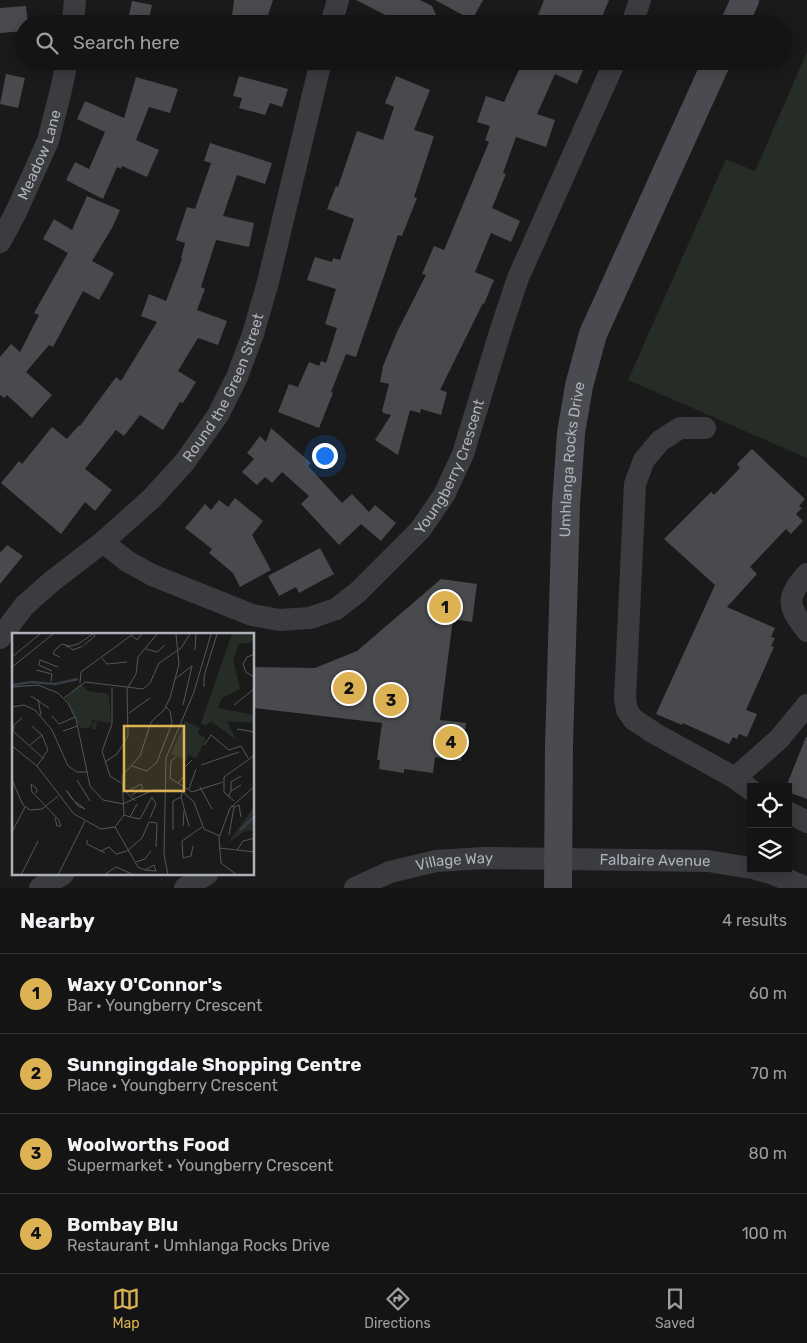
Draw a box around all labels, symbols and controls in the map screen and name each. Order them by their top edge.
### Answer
search box [15,15,792,70]
icon: search [33,29,61,57]
text: Search here [73,31,180,54]
street label: Meadow Lane [14,108,65,203]
street label: Round the Green Street [179,311,268,465]
street label: Umhlanga Rocks Drive [556,379,589,538]
street label: Youngberry Crescent [411,397,488,538]
your location [312,443,338,469]
pin: 1 [429,588,461,626]
inset map [12,633,255,876]
pin: 2 [333,669,365,707]
pin: 3 [375,681,407,719]
pin: 4 [435,723,467,761]
map controls [747,783,792,873]
button: locate [747,783,792,828]
button: layers [747,828,792,873]
street label: Village Way [414,849,493,875]
street label: Falbaire Avenue [600,851,711,870]
text: Nearby [20,908,95,933]
text: 4 results [722,911,787,930]
text: Waxy O'Connor's [67,973,222,996]
text: 1 [32,984,40,1003]
text: 60 m [749,984,787,1003]
text: Bar · Youngberry Crescent [67,996,262,1015]
text: Sunngingdale Shopping Centre [67,1053,362,1076]
text: 2 [31,1064,41,1083]
text: 70 m [750,1064,787,1083]
text: Place · Youngberry Crescent [67,1076,278,1095]
text: Woolworths Food [67,1133,230,1156]
text: 3 [31,1144,41,1163]
text: 80 m [749,1144,787,1163]
text: Supermarket · Youngberry Crescent [67,1156,333,1175]
text: Bombay Blu [67,1213,178,1236]
text: 4 [31,1224,41,1243]
text: 100 m [742,1224,787,1243]
text: Restaurant · Umhlanga Rocks Drive [67,1236,330,1255]
tab: Map [112,1285,140,1332]
tab: Directions [364,1285,431,1332]
tab: Saved [655,1285,695,1332]

